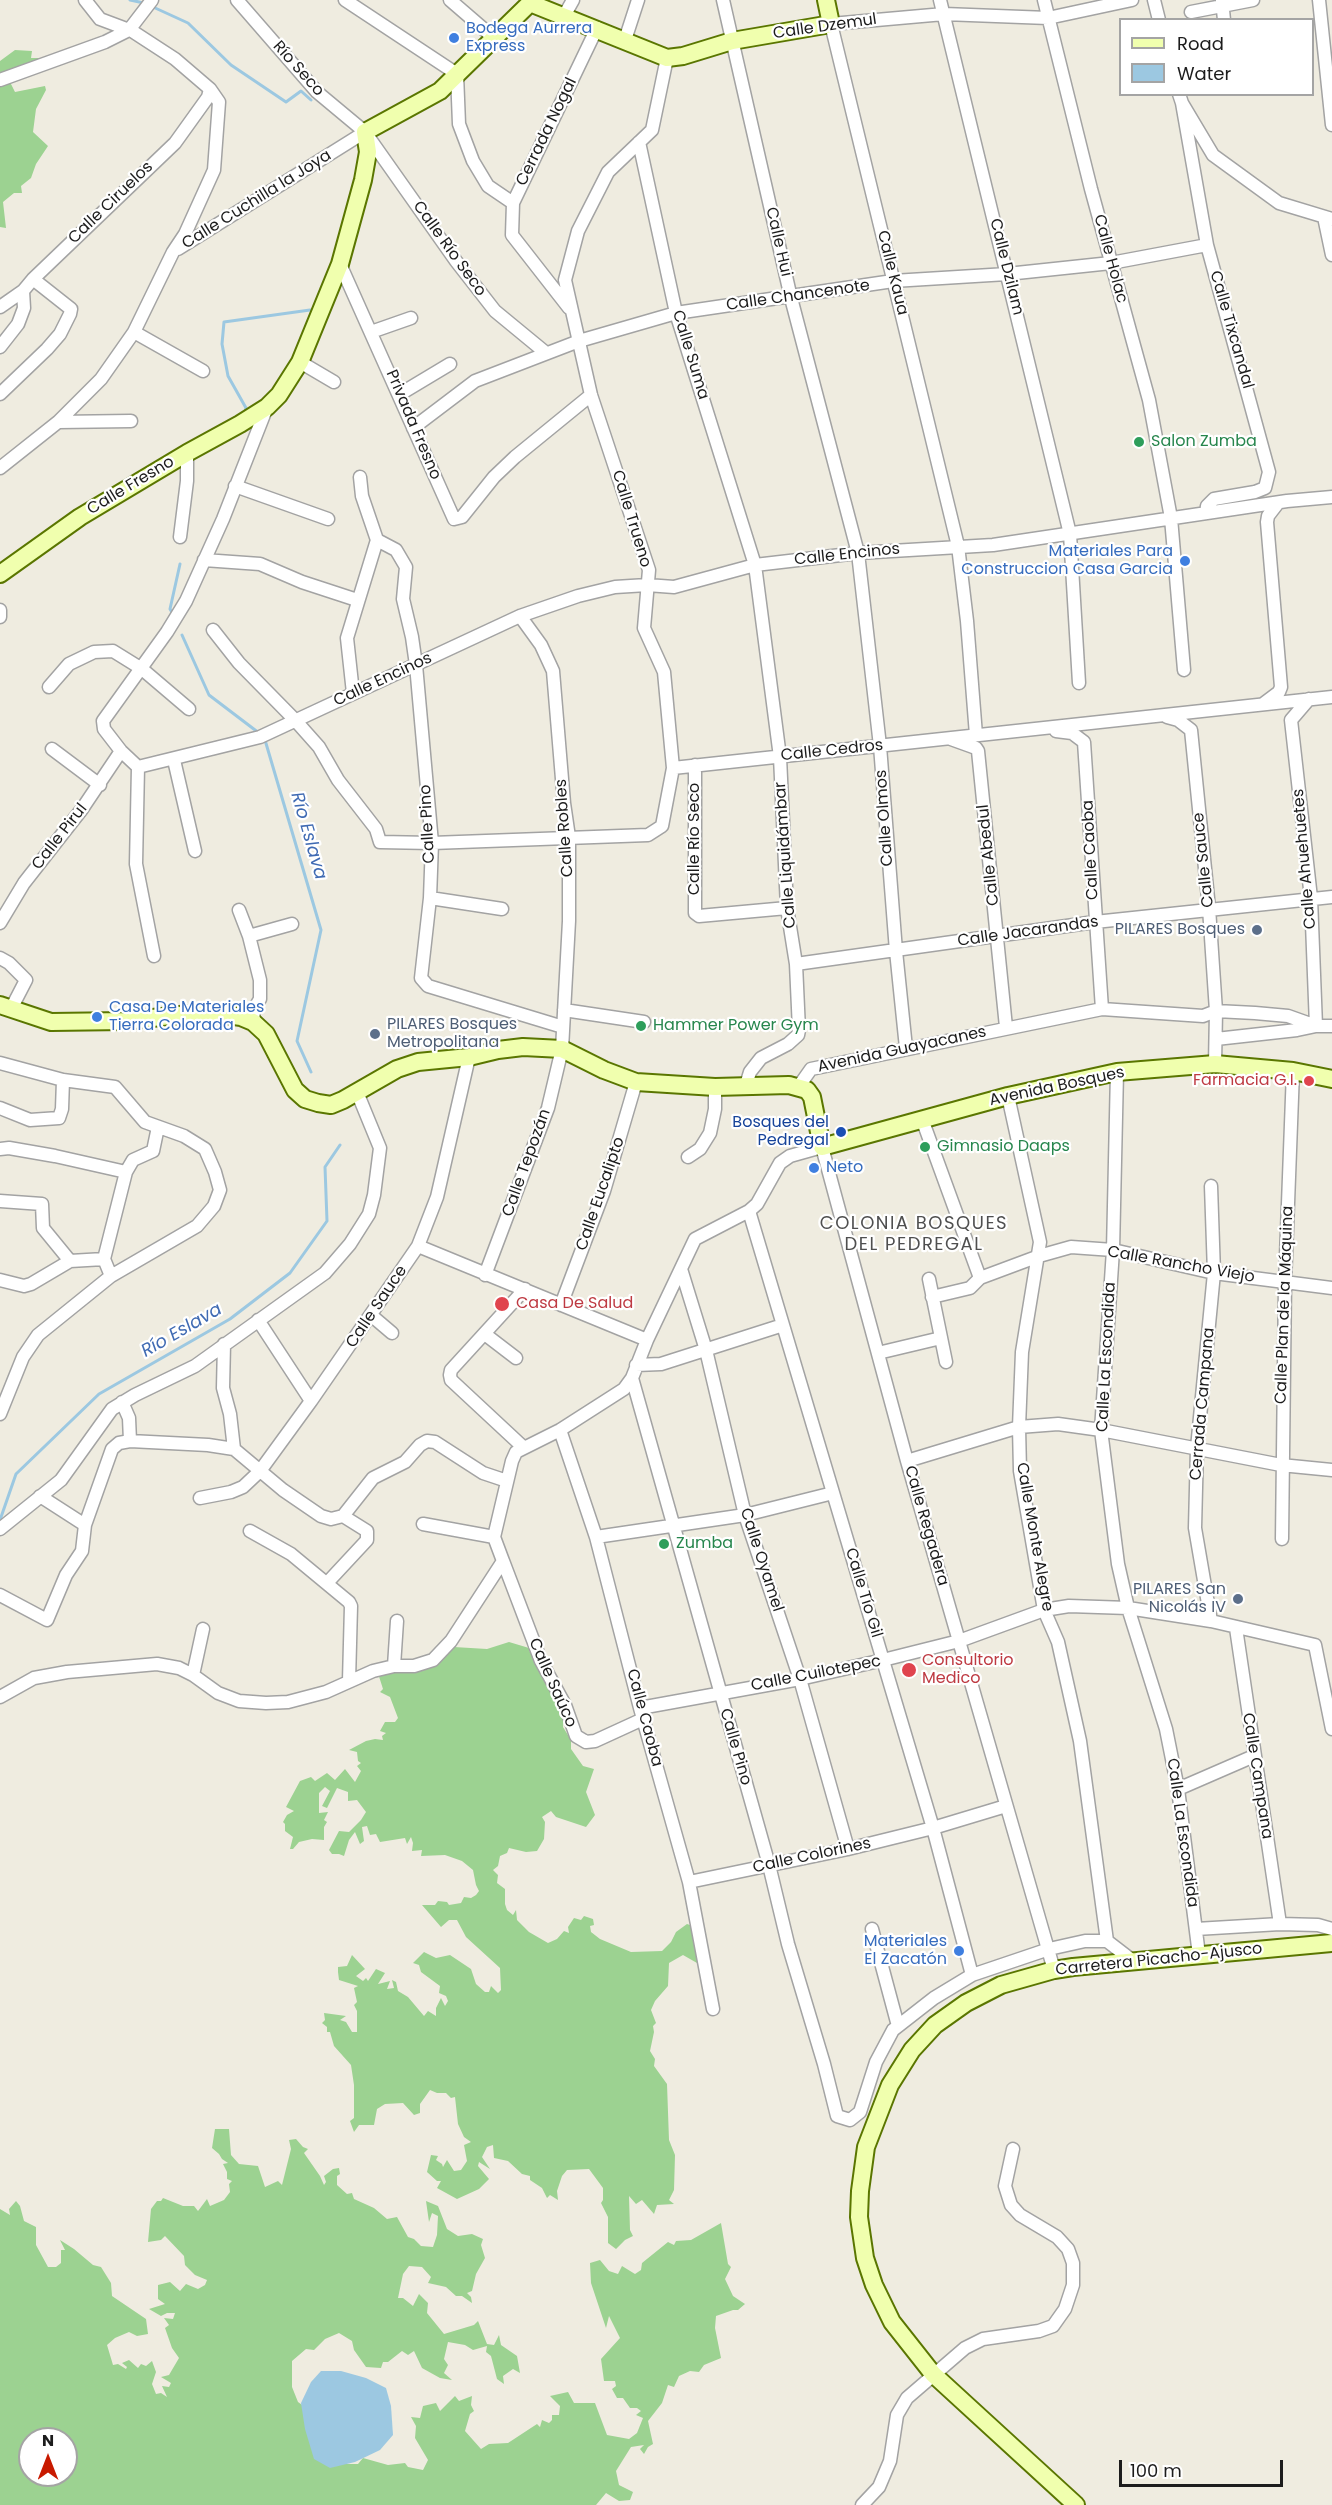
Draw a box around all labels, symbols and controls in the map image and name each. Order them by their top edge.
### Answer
street label: Calle Dzemul [772,10,878,44]
legend [1119,18,1314,96]
place label: Bodega Aurrera Express [466,19,592,57]
marker: Bodega Aurrera Express [447,31,461,45]
text: Road [1177,31,1224,56]
street label: Río Seco [268,38,328,100]
text: Water [1177,61,1231,86]
street label: Cerrada Nogal [513,75,581,189]
street label: Calle Cuchilla la Joya [179,146,335,254]
street label: Calle Ciruelos [65,158,157,248]
street label: Calle Río Seco [408,198,490,300]
street label: Calle Hui [761,206,795,278]
street label: Calle Holac [1089,213,1131,305]
street label: Calle Dzilam [985,217,1027,317]
street label: Calle Kaua [872,229,912,317]
street label: Calle Tixcandal [1205,269,1257,391]
street label: Calle Chancenote [725,276,871,316]
street label: Calle Suma [667,308,713,402]
street label: Privada Fresno [381,367,445,483]
place label: Salon Zumba [1151,432,1257,452]
marker: Salon Zumba [1132,435,1146,449]
street label: Calle Fresno [84,453,178,519]
street label: Calle Trueno [607,468,655,570]
street label: Calle Encinos [793,540,901,570]
place label: Materiales Para Construccion Casa Garcia [961,542,1173,580]
marker: Materiales Para Construccion Casa Garcia [1178,554,1192,568]
street label: Calle Encinos [331,649,435,711]
street label: Calle Cedros [780,736,884,766]
street label: Calle Olmos [872,769,898,867]
street label: Calle Robles [552,778,578,878]
street label: Calle Liquidámbar [771,781,801,929]
street label: Calle Río Seco [685,783,705,895]
street label: Calle Pino [416,784,440,864]
street label: Calle Ahuehuetes [1289,788,1321,930]
water label: Río Eslava [285,790,331,882]
street label: Calle Caoba [1079,799,1103,901]
street label: Calle Pirul [28,800,92,874]
street label: Calle Abedul [974,803,1004,907]
street label: Calle Sauce [1189,812,1219,908]
street label: Calle Jacarandas [956,913,1100,951]
place label: PILARES Bosques [1115,920,1245,940]
marker: PILARES Bosques [1250,923,1264,937]
place label: Casa De Materiales Tierra Colorada [109,998,264,1036]
marker: Casa De Materiales Tierra Colorada [90,1010,104,1024]
place label: PILARES Bosques Metropolitana [387,1015,517,1053]
place label: Hammer Power Gym [653,1016,819,1036]
marker: Hammer Power Gym [634,1019,648,1033]
street label: Avenida Guayacanes [816,1023,988,1077]
marker: PILARES Bosques Metropolitana [368,1027,382,1041]
street label: Avenida Bosques [988,1063,1126,1111]
place label: Farmacia G.I. [1193,1071,1297,1091]
marker: Farmacia G.I. [1302,1074,1316,1088]
street label: Calle Tepozán [499,1107,555,1219]
place label: Bosques del Pedregal [732,1113,829,1151]
marker: Bosques del Pedregal [834,1125,848,1139]
street label: Calle Eucalipto [573,1135,629,1253]
place label: Gimnasio Daaps [937,1137,1070,1157]
marker: Gimnasio Daaps [918,1140,932,1154]
place label: Neto [826,1158,863,1178]
marker: Neto [807,1161,821,1175]
street label: Calle Plan de la Máquina [1272,1206,1298,1404]
district label: COLONIA BOSQUES DEL PEDREGAL [820,1213,1008,1256]
street label: Calle Rancho Viejo [1106,1243,1256,1287]
street label: Calle Sauce [342,1262,412,1352]
street label: Calle La Escondida [1093,1281,1121,1433]
place label: Casa De Salud [516,1294,633,1314]
marker: Casa De Salud [493,1295,511,1313]
water label: Río Eslava [138,1299,226,1363]
street label: Cerrada Campana [1187,1327,1219,1481]
street label: Calle Monte Alegre [1011,1461,1057,1613]
street label: Calle Regadera [900,1464,952,1588]
street label: Calle Oyamel [735,1506,787,1614]
place label: Zumba [676,1534,733,1554]
marker: Zumba [657,1537,671,1551]
street label: Calle Tío Gil [840,1546,886,1640]
place label: PILARES San Nicolás IV [1133,1580,1226,1618]
marker: PILARES San Nicolás IV [1231,1592,1245,1606]
street label: Calle Saúco [524,1635,580,1731]
place label: Consultorio Medico [922,1651,1014,1689]
street label: Calle Cuilotepec [749,1652,883,1696]
marker: Consultorio Medico [900,1661,918,1679]
street label: Calle Caoba [622,1667,666,1769]
street label: Calle Pino [715,1706,755,1788]
street label: Calle Campana [1238,1711,1276,1841]
street label: Calle La Escondida [1162,1757,1202,1909]
street label: Calle Colorines [751,1834,873,1878]
place label: Materiales El Zacatón [864,1932,947,1970]
street label: Carretera Picacho-Ajusco [1055,1940,1263,1980]
marker: Materiales El Zacatón [952,1944,966,1958]
north arrow [18,2427,78,2487]
text: N [42,2429,54,2452]
scale bar [1122,2448,1286,2486]
text: 100 m [1130,2458,1182,2483]

